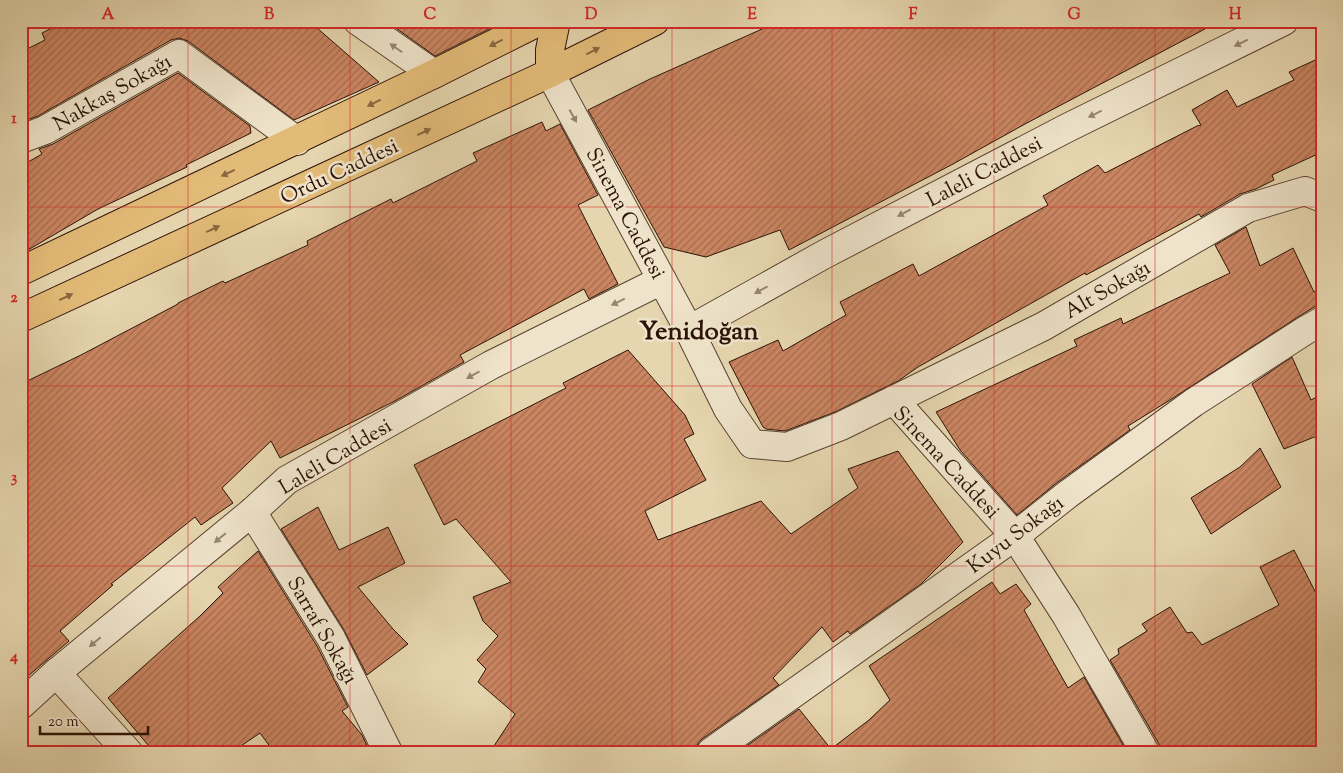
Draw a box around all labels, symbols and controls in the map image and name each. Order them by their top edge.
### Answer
text: A [102,4,115,27]
text: B [264,4,274,27]
text: C [424,4,437,27]
text: D [585,4,598,27]
text: E [747,4,757,27]
text: F [909,4,918,27]
text: G [1067,4,1081,27]
text: H [1229,4,1242,27]
one-way arrow [489,39,504,47]
one-way arrow [1233,39,1248,47]
one-way arrow [389,43,403,53]
one-way arrow [586,47,601,55]
street label: Nakkaş Sokağı [48,48,178,140]
one-way arrow [367,99,381,107]
text: 1 [11,108,17,131]
one-way arrow [569,109,578,123]
one-way arrow [1088,110,1102,118]
one-way arrow [417,127,431,135]
street label: Laleli Caddesi [922,130,1048,216]
street label: Ordu Caddesi [276,132,404,213]
street label: Sinema Caddesi [577,143,672,285]
one-way arrow [221,170,235,178]
one-way arrow [897,209,911,217]
one-way arrow [206,225,220,233]
street label: Alt Sokağı [1059,254,1157,328]
one-way arrow [753,286,768,294]
text: 2 [10,287,18,310]
one-way arrow [58,293,73,302]
one-way arrow [611,298,625,306]
district label: Yenidoğan [639,314,759,351]
one-way arrow [466,371,480,379]
street label: Sinema Caddesi [885,400,1006,527]
street label: Laleli Caddesi [274,412,398,503]
text: 3 [11,467,18,490]
street label: Kuyu Sokağı [961,489,1071,582]
one-way arrow [214,532,226,544]
street label: Sarraf Sokağı [278,572,364,690]
one-way arrow [88,636,101,647]
text: 4 [9,646,18,669]
scale bar [40,703,148,735]
text: 20 m [48,712,79,733]

